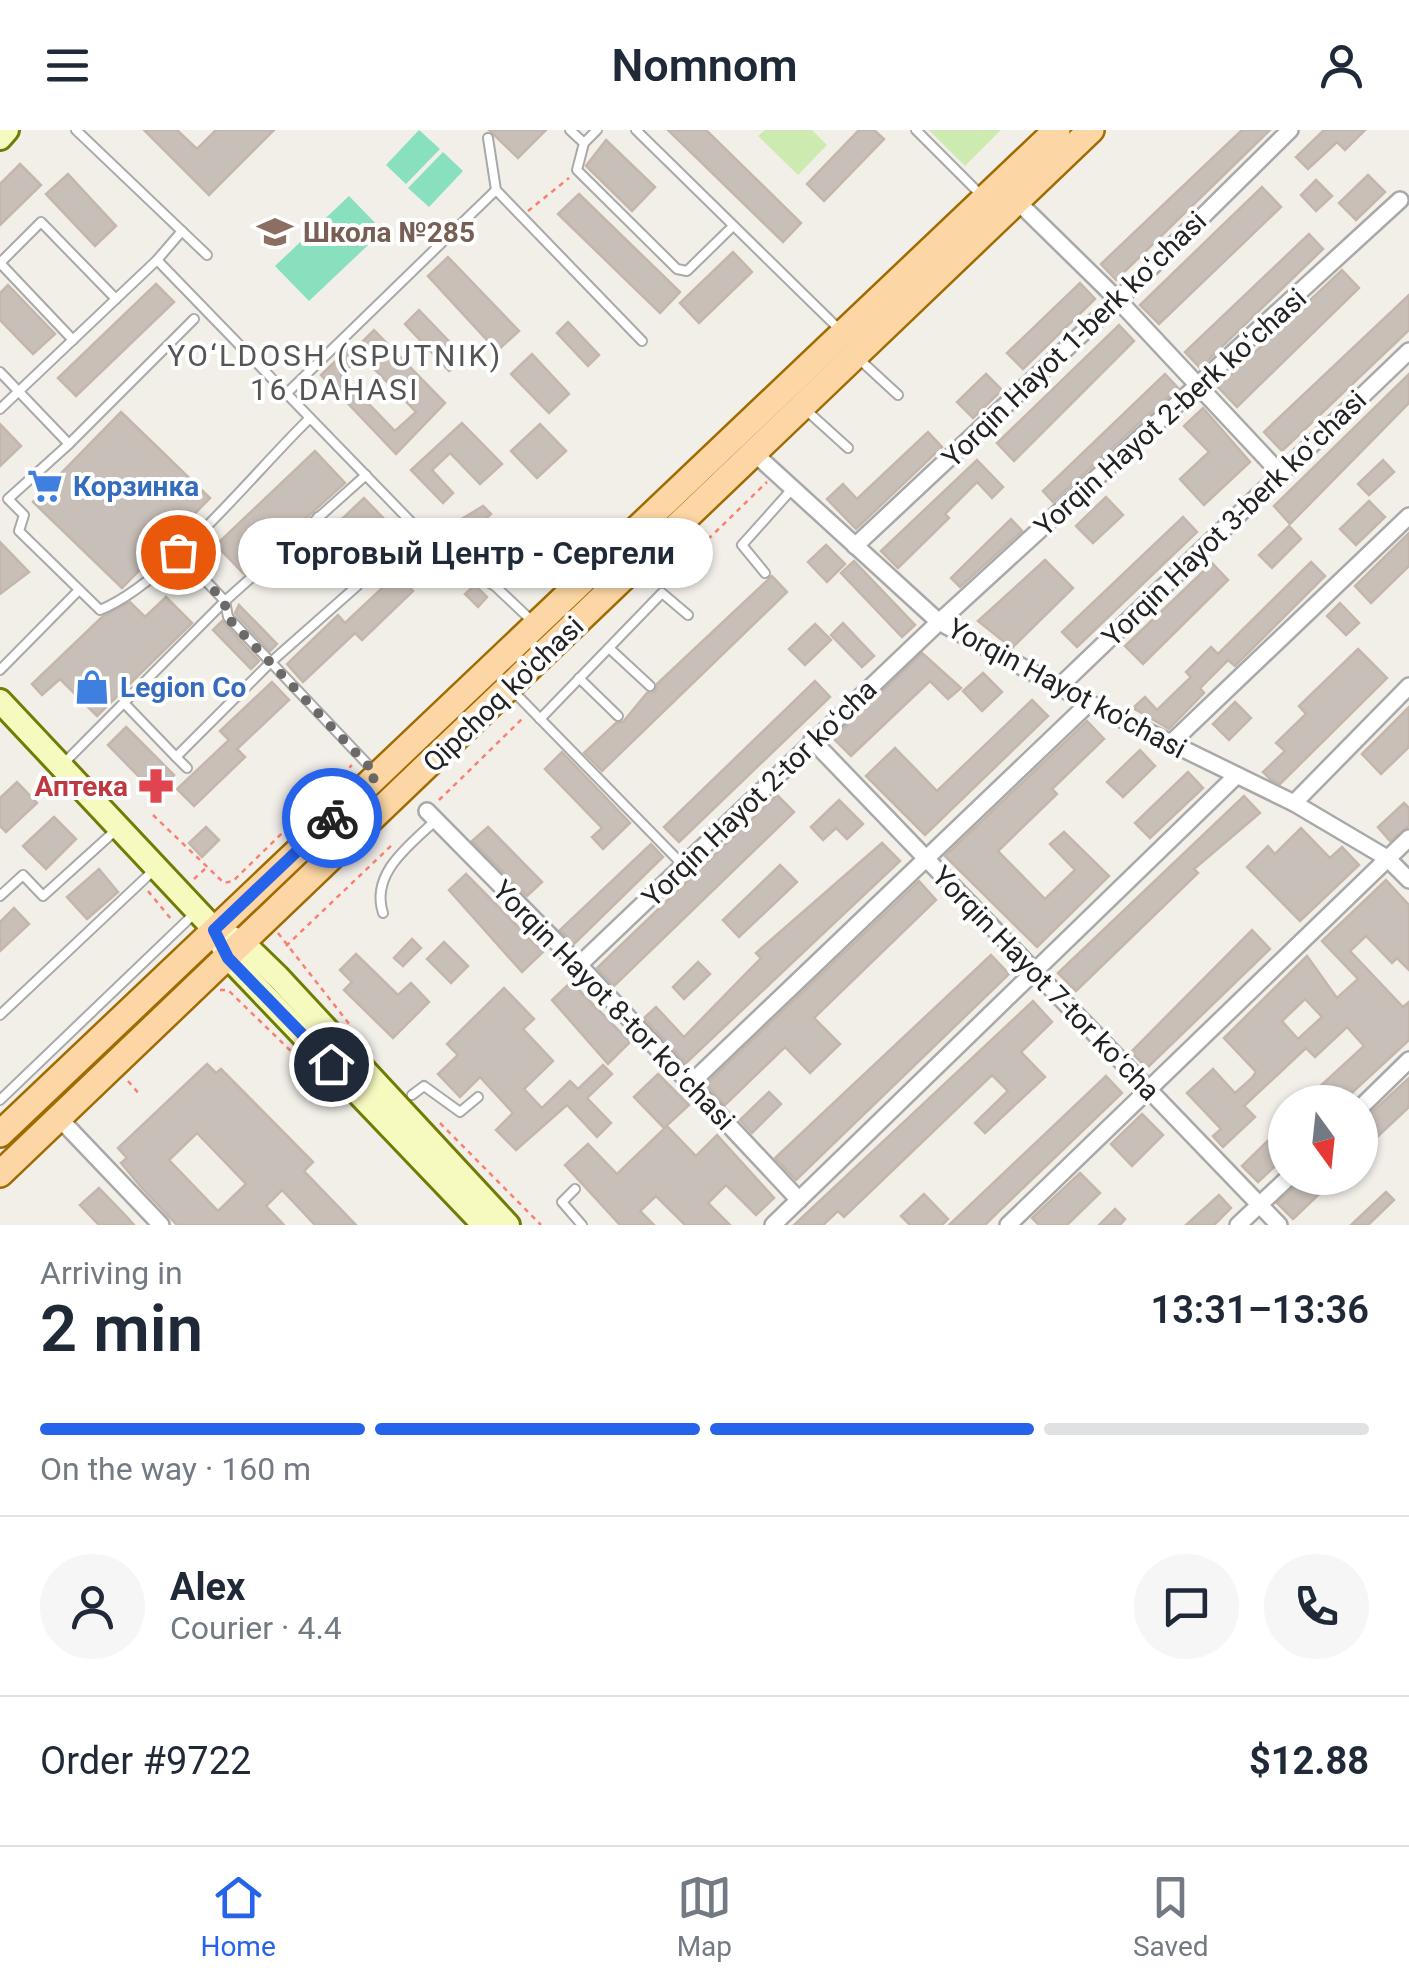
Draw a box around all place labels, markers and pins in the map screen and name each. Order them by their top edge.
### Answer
school or university icon: Школа №285 [256,213,294,251]
place label: Школа №285 [303,216,475,249]
supermarket icon: Корзинка [26,467,64,505]
place label: Корзинка [73,470,199,503]
pin [136,510,221,595]
callout: Торговый Центр - Сергели [238,517,713,587]
shop icon: Legion Co [73,668,111,706]
place label: Legion Co [120,671,246,704]
pharmacy icon: Аптека [137,767,175,805]
place label: Аптека [35,770,128,803]
pin [289,1022,374,1107]

